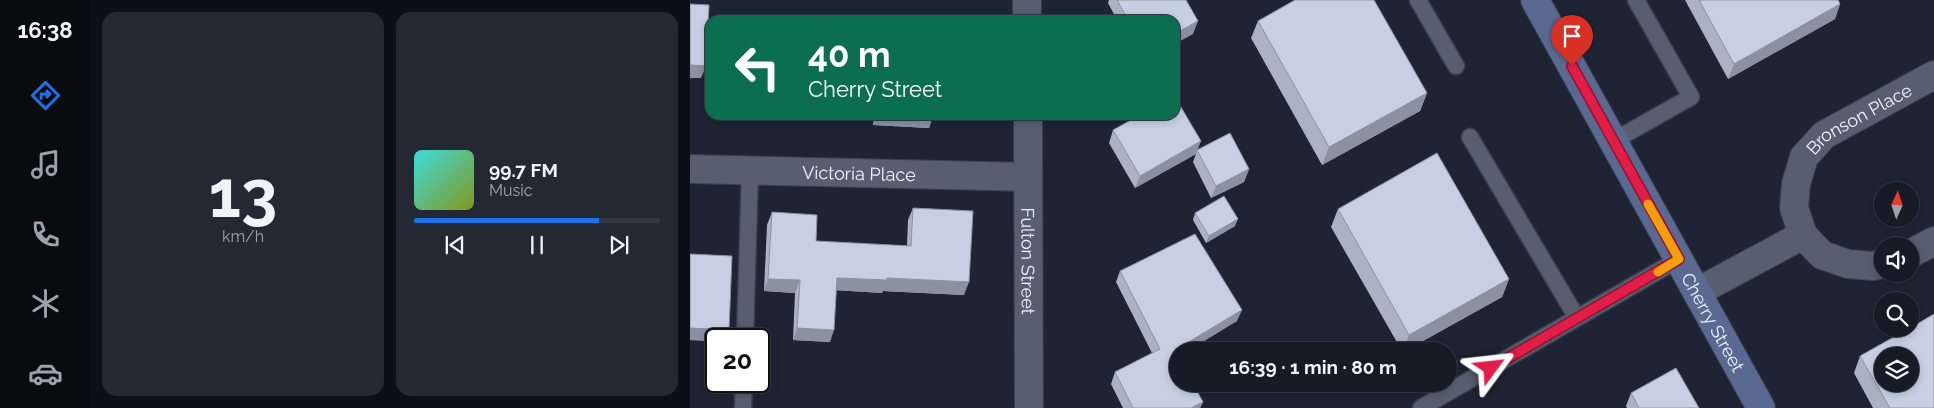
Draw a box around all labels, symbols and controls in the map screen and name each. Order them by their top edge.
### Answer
pin [1551,15,1593,66]
text: 16:38 [17,17,73,43]
icon: arrive [1558,22,1586,50]
text: 40 m [808,34,890,75]
icon: left [725,35,790,100]
text: Cherry Street [808,76,942,102]
icon: directions [28,78,63,113]
street label: Bronson Place [1802,79,1916,158]
icon: music [28,147,63,182]
text: 13 [209,156,277,232]
text: 99.7 FM [489,159,558,181]
street label: Victoria Place [802,161,916,185]
text: Music [489,181,533,200]
north arrow [1874,182,1919,228]
map controls [1874,182,1919,392]
street label: Fulton Street [1018,207,1039,315]
icon: phone [28,217,63,252]
text: km/h [222,227,264,246]
icon: previous [441,231,469,259]
icon: pause [523,231,551,259]
icon: next [605,231,633,259]
button: sound [1874,237,1919,282]
street label: Cherry Street [1678,269,1749,375]
icon: climate [28,286,63,321]
button: search [1874,292,1919,337]
speed limit sign: 20 [705,328,770,393]
position arrow [1464,341,1516,393]
button: layers [1874,347,1919,392]
icon: car [28,356,63,391]
text: 16:39 · 1 min · 80 m [1229,356,1397,378]

